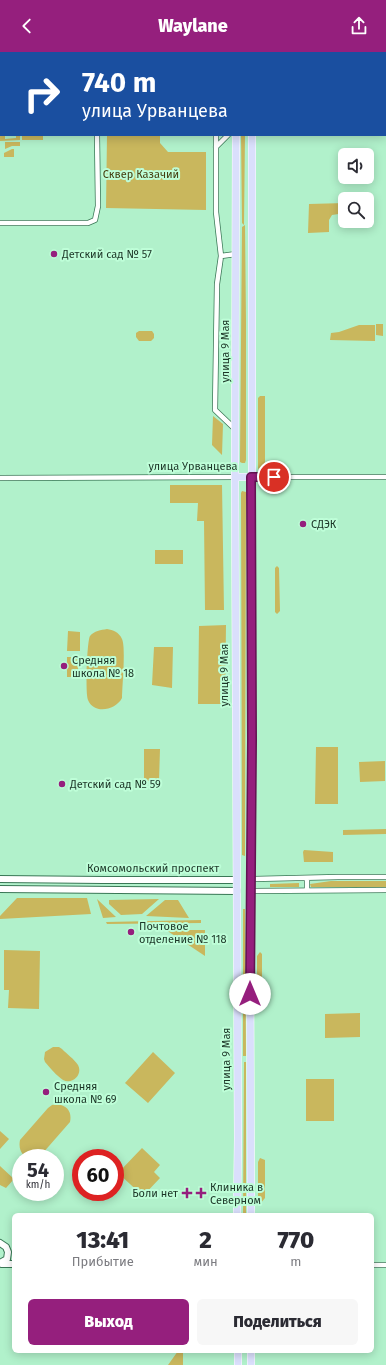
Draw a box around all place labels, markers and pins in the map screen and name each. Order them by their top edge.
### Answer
place label: Детский сад № 57 [61,248,152,261]
marker: Детский сад № 57 [49,249,59,259]
pin [257,460,291,494]
place label: СДЭК [311,518,337,531]
marker: СДЭК [298,519,308,529]
place label: Средняя школа № 18 [72,654,134,680]
marker: Средняя школа № 18 [59,661,69,671]
place label: Детский сад № 59 [69,778,161,791]
marker: Детский сад № 59 [57,779,67,789]
place label: Почтовое отделение № 118 [139,920,227,946]
marker: Почтовое отделение № 118 [126,927,136,937]
place label: Средняя школа № 69 [54,1080,117,1106]
marker: Средняя школа № 69 [41,1087,51,1097]
place label: Клиника в Северном [210,1181,263,1207]
place label: Боли нет [132,1187,178,1200]
marker: Боли нет [181,1187,193,1199]
marker: Клиника в Северном [195,1187,207,1199]

